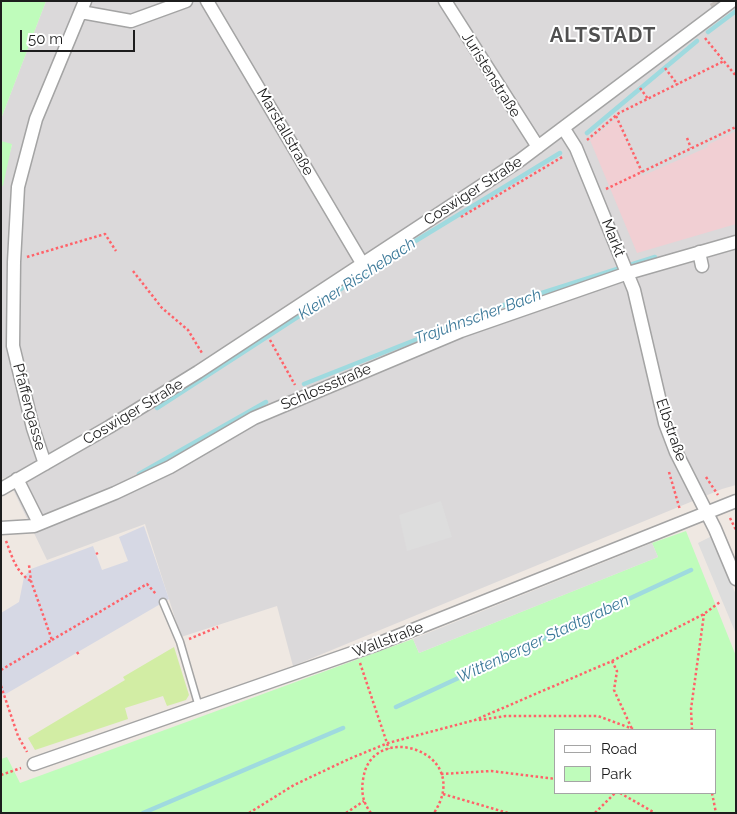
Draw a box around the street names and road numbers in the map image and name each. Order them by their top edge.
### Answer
street label: Juristenstraße [458,29,524,121]
street label: Marstallstraße [253,85,317,179]
street label: Coswiger Straße [421,153,525,229]
street label: Markt [597,216,629,260]
street label: Schlossstraße [278,360,374,414]
street label: Pfaffengasse [9,362,49,452]
street label: Coswiger Straße [80,375,186,449]
street label: Elbstraße [652,396,690,464]
street label: Wallstraße [350,618,426,662]

